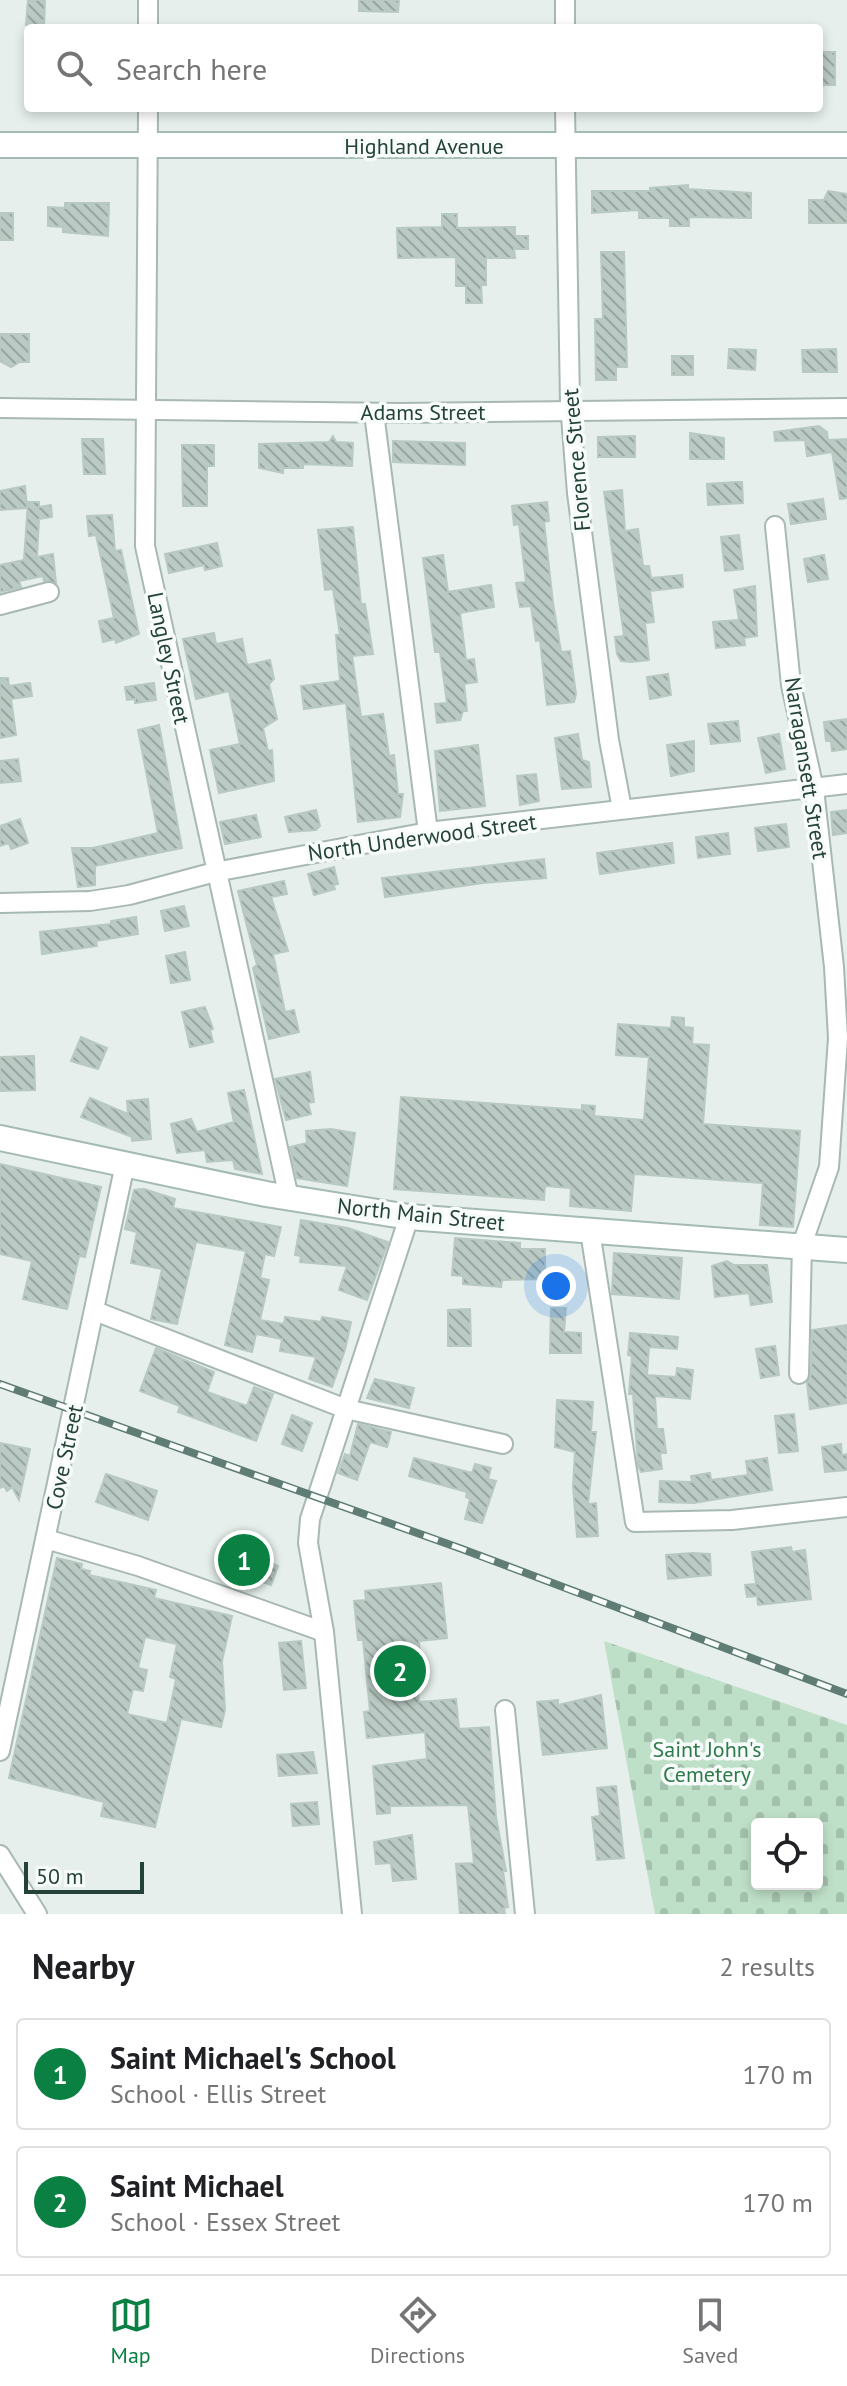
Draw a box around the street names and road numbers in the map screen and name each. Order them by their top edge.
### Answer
street label: Highland Avenue [344,132,504,160]
street label: Florence Street [556,387,596,532]
street label: Adams Street [361,398,486,426]
street label: Langley Street [141,589,197,727]
street label: Narragansett Street [779,675,835,861]
street label: North Underwood Street [306,807,539,867]
street label: North Main Street [336,1191,507,1237]
street label: Cove Street [39,1401,89,1512]

